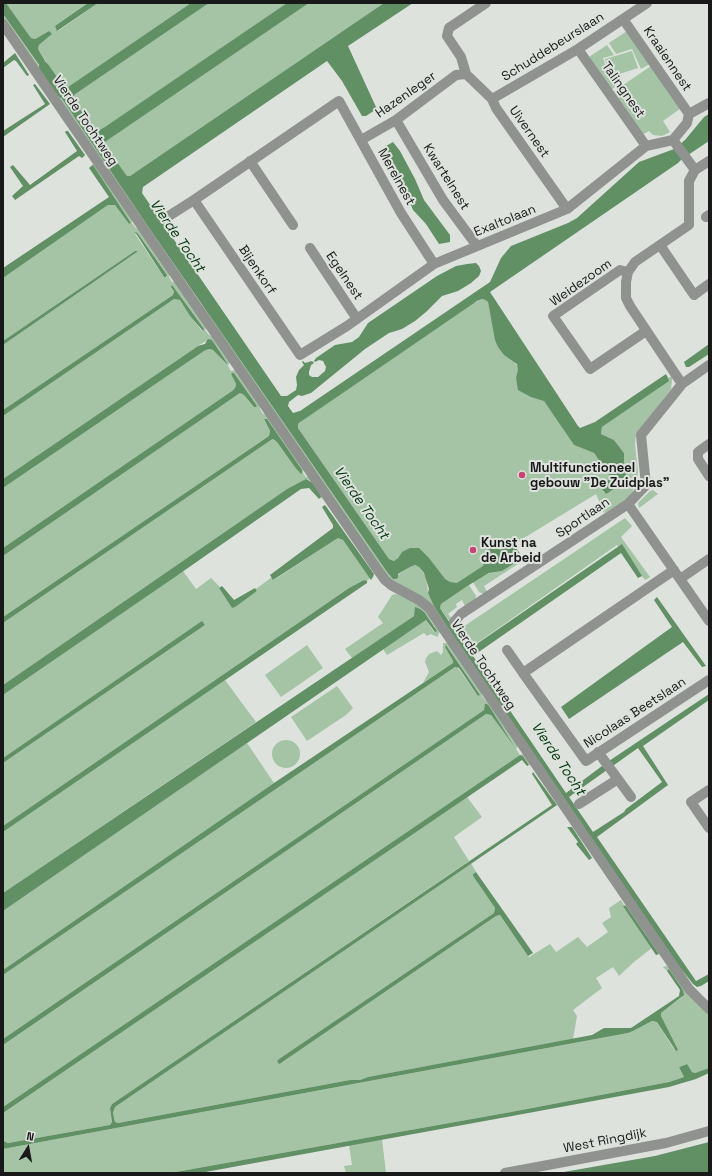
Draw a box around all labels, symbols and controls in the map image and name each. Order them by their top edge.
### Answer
street label: Schuddebeurslaan [499,9,607,85]
street label: Kraaiennest [640,24,694,94]
street label: Talingnest [598,59,648,121]
street label: Hazenleger [373,69,439,121]
street label: Vierde Tochtweg [49,73,121,169]
street label: Uivernest [506,103,552,161]
street label: Kwartelnest [419,141,473,213]
street label: Merelnest [374,146,418,208]
water label: Vierde Tocht [146,196,208,276]
street label: Exaltolaan [472,202,538,240]
street label: Bijenkorf [235,242,279,298]
street label: Egelnest [322,249,366,303]
street label: Weidezoom [547,256,615,310]
place label: Multifunctioneel gebouw "De Zuidplas" [530,460,669,491]
water label: Vierde Tocht [330,463,392,543]
marker: Multifunctioneel gebouw "De Zuidplas" [517,470,527,480]
street label: Sportlaan [553,494,613,542]
place label: Kunst na de Arbeid [481,535,541,566]
marker: Kunst na de Arbeid [468,545,478,555]
street label: Vierde Tochtweg [447,617,519,713]
street label: Nicolaas Beetslaan [581,674,689,752]
water label: Vierde Tocht [527,719,589,799]
street label: West Ringdijk [562,1125,648,1157]
north arrow [8,1128,48,1168]
text: N [25,1129,35,1144]

